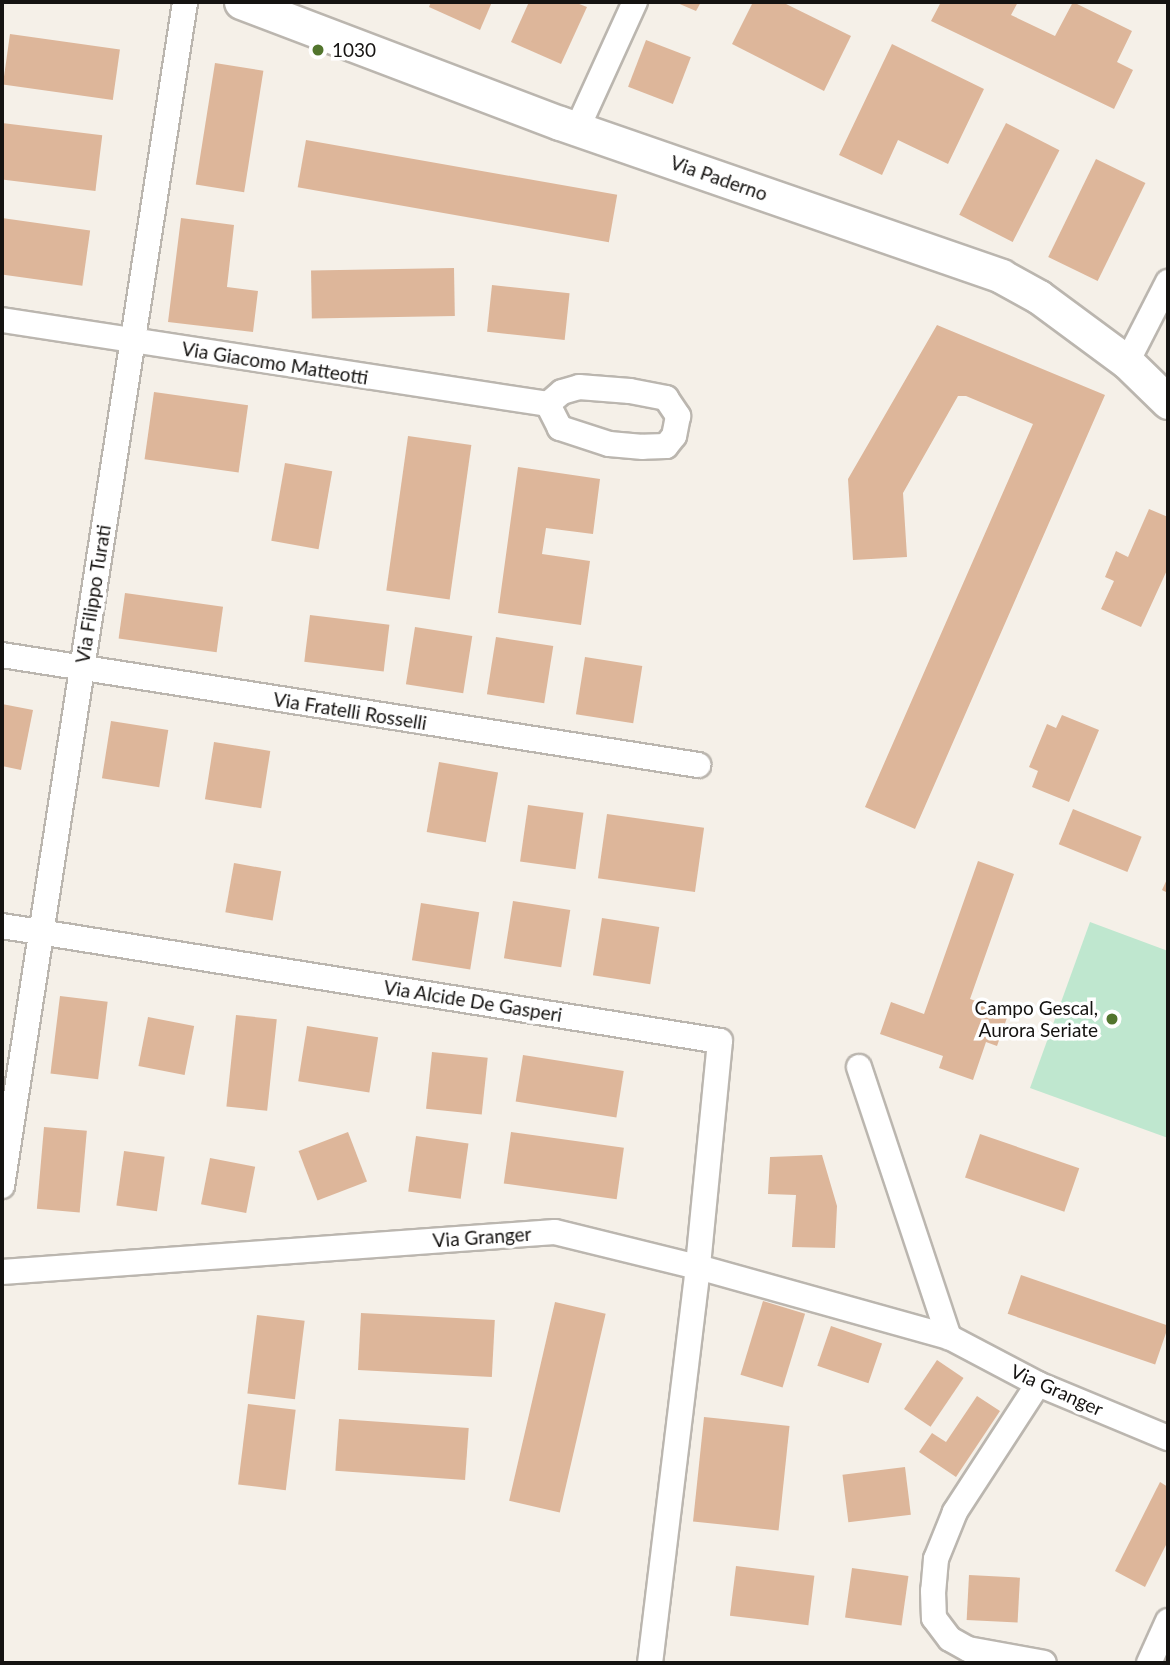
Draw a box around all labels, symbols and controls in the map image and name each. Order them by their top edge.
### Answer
place label: 1030 [332,39,376,61]
marker: 1030 [310,42,326,58]
street label: Via Paderno [667,151,771,205]
street label: Via Giacomo Matteotti [180,337,370,389]
street label: Via Filippo Turati [71,523,115,665]
street label: Via Fratelli Rosselli [272,688,428,734]
street label: Via Alcide De Gasperi [382,976,564,1026]
place label: Campo Gescal, Aurora Seriate [975,997,1098,1041]
marker: Campo Gescal, Aurora Seriate [1104,1011,1120,1027]
street label: Via Granger [432,1222,532,1252]
street label: Via Granger [1007,1359,1107,1421]

